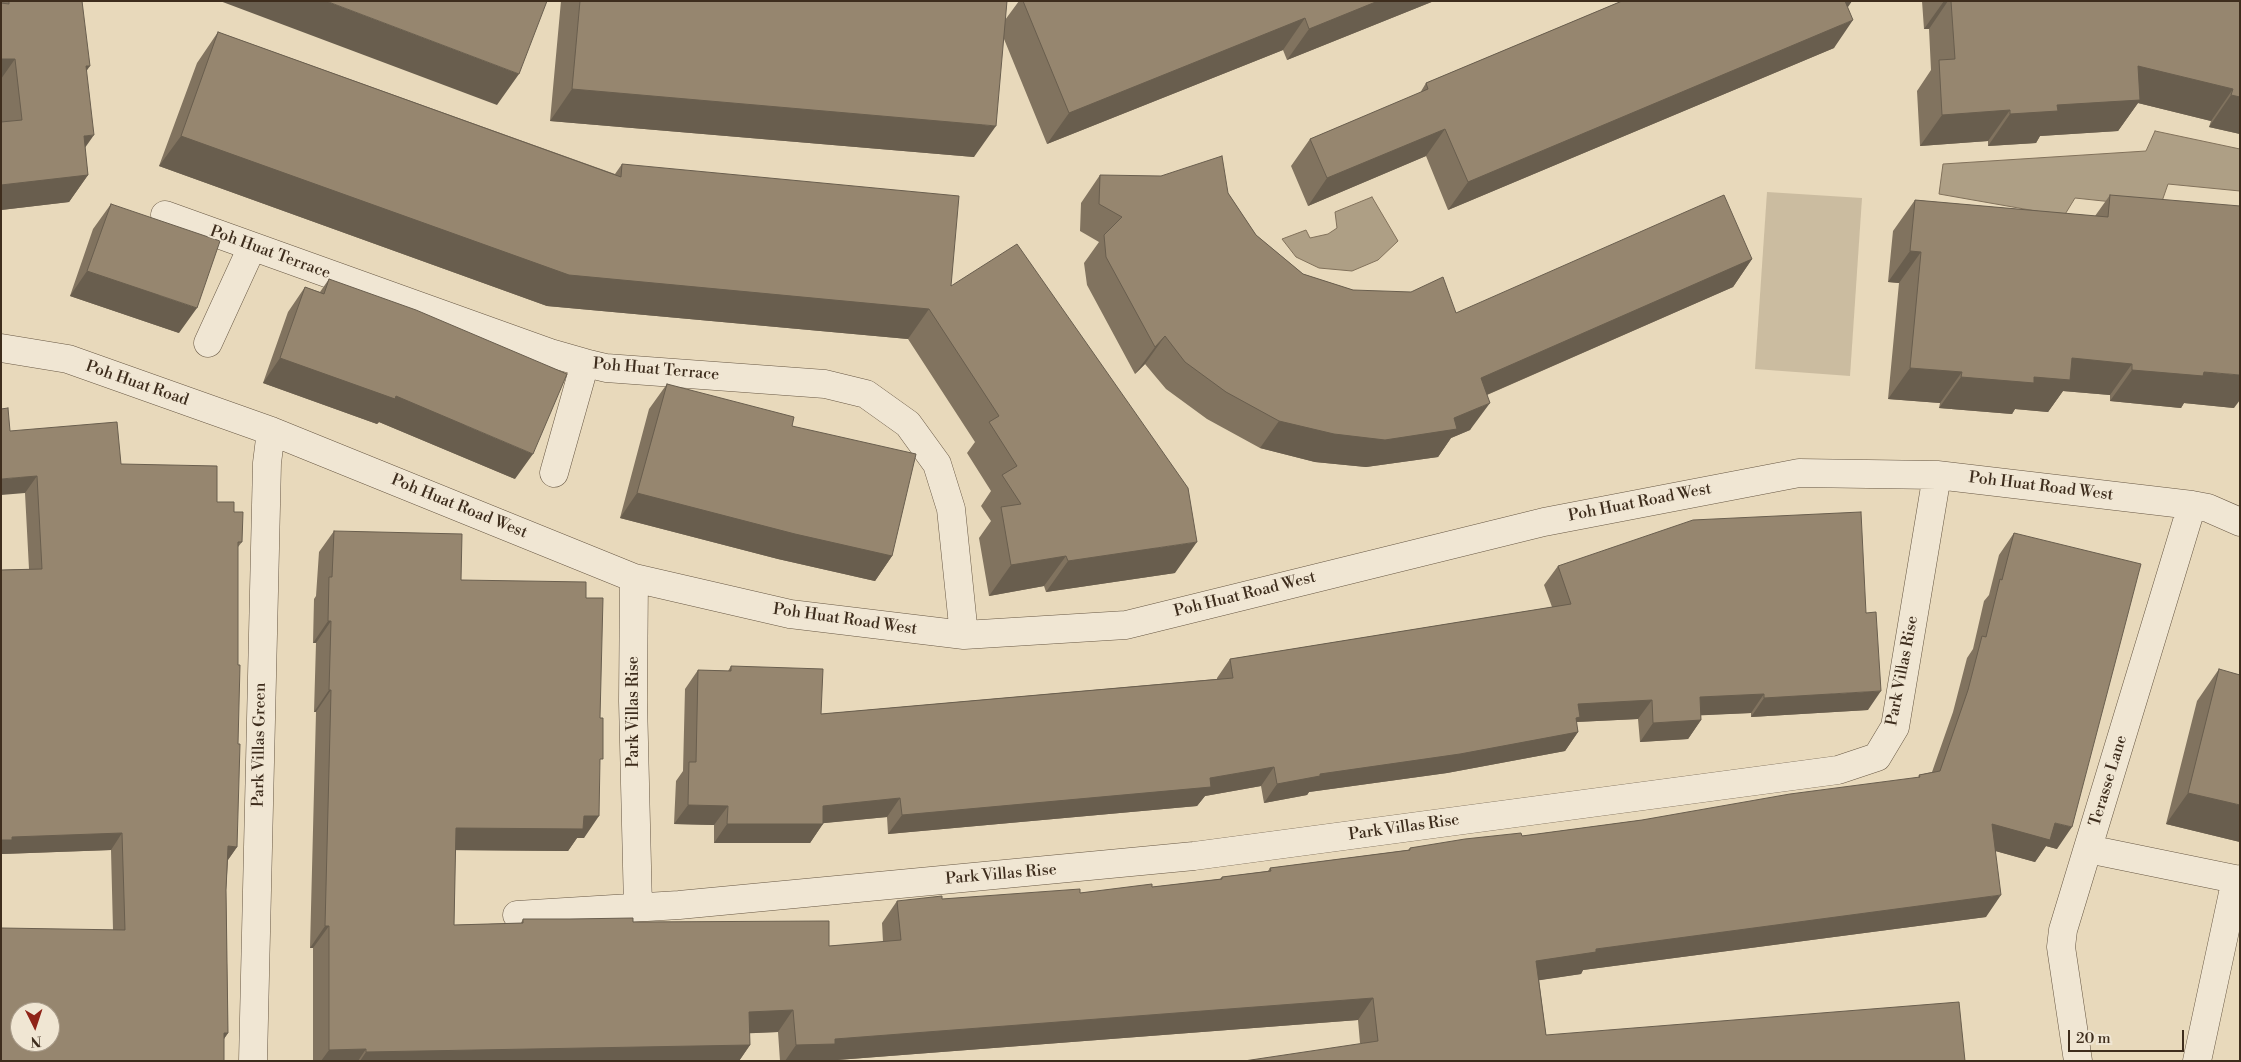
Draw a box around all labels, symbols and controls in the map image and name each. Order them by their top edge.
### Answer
street label: Poh Huat Terrace [207,222,333,284]
street label: Poh Huat Terrace [592,355,720,385]
street label: Poh Huat Road [83,357,191,411]
street label: Poh Huat Road West [1968,469,2114,505]
street label: Poh Huat Road West [388,471,530,543]
street label: Poh Huat Road West [1567,480,1713,526]
street label: Poh Huat Road West [1172,568,1318,622]
street label: Poh Huat Road West [772,600,918,640]
street label: Park Villas Rise [1883,614,1923,728]
street label: Park Villas Rise [624,656,644,768]
street label: Park Villas Green [249,683,271,807]
street label: Terasse Lane [2086,733,2132,829]
street label: Park Villas Rise [1347,811,1461,845]
street label: Park Villas Rise [945,861,1057,889]
north arrow [10,1002,60,1052]
scale bar [2071,1020,2187,1052]
text: 20 m [2076,1029,2111,1048]
text: N [30,1032,42,1050]

